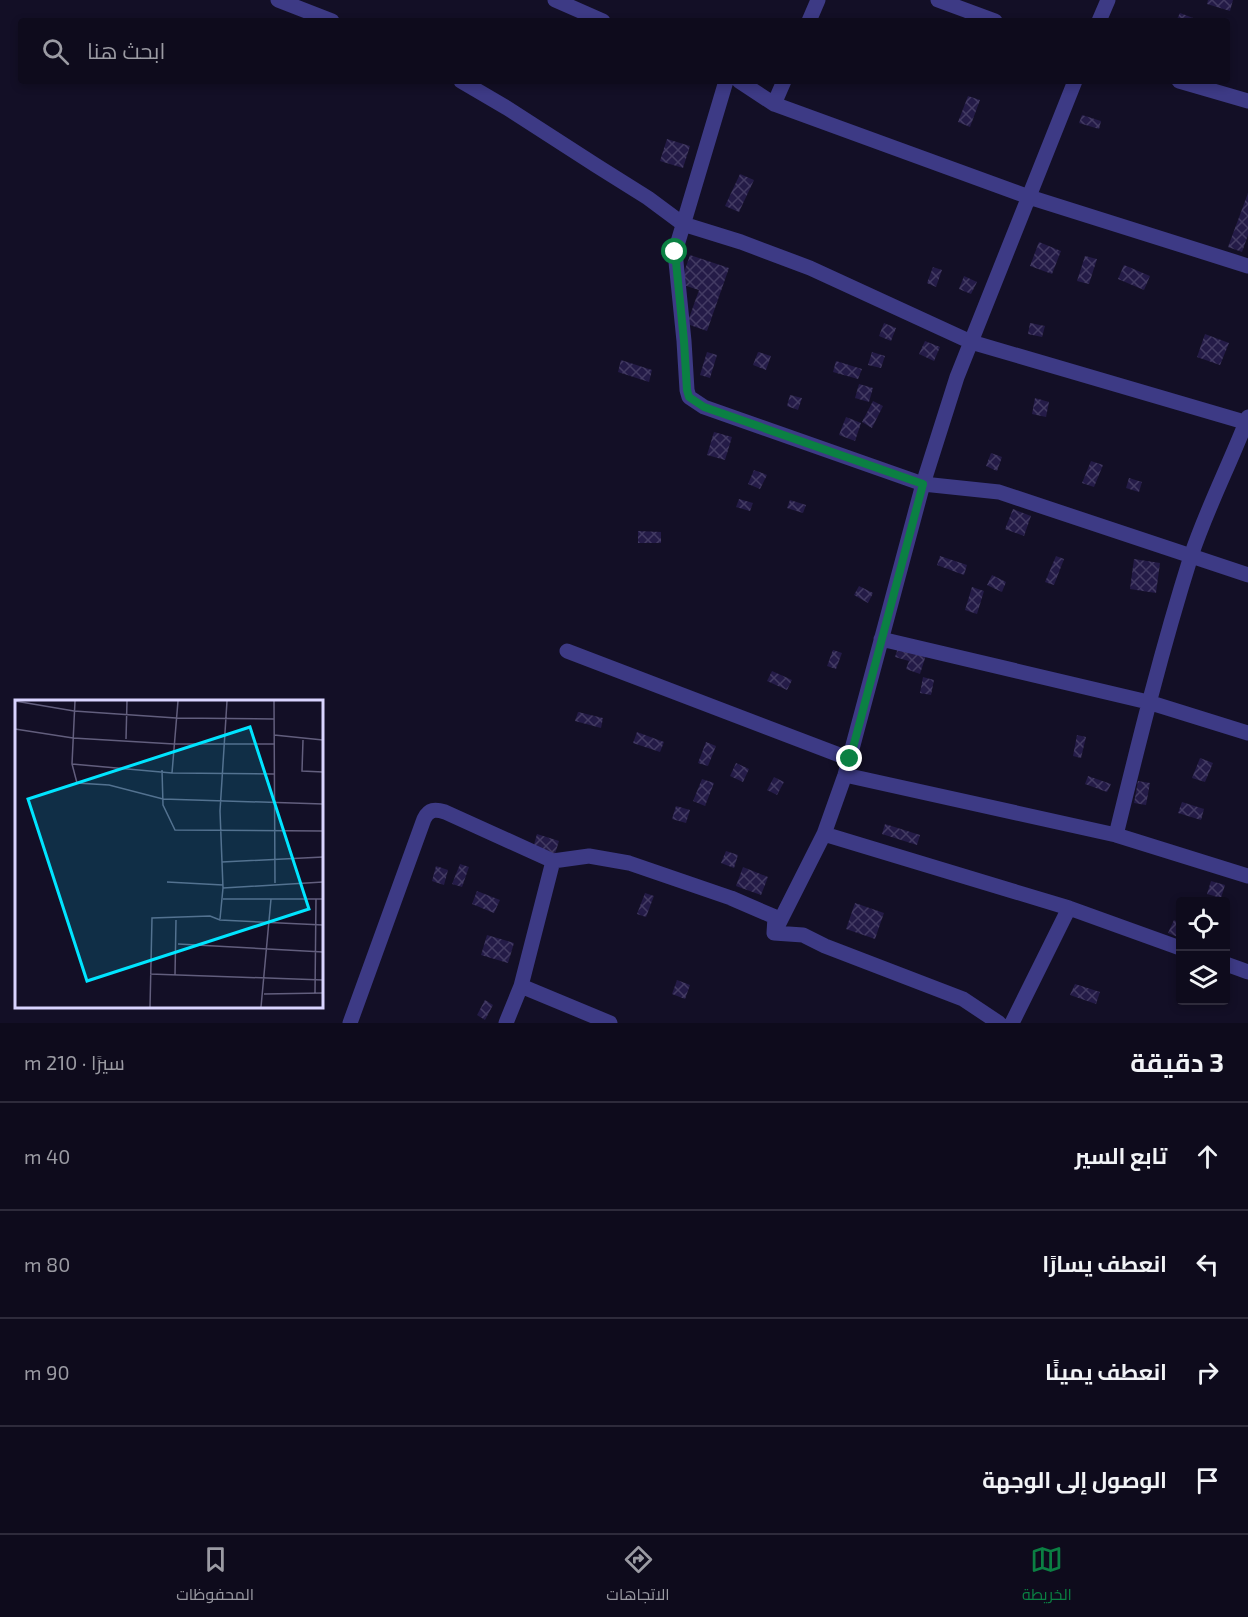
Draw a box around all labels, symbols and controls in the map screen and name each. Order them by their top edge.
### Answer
search box [18,18,1230,84]
icon: search [39,35,72,68]
text: ابحث هنا [87,37,165,63]
route start [661,238,687,264]
inset map [15,700,322,1008]
route end [836,745,862,771]
map controls [1176,897,1230,1005]
button: locate [1176,897,1230,951]
button: layers [1176,951,1230,1005]
text: 3 دقيقة [1130,1046,1224,1077]
text: سيرًا · 210 m [24,1050,125,1074]
icon: ahead [1191,1140,1224,1173]
text: تابع السير [1075,1142,1167,1168]
text: 40 m [24,1144,70,1168]
icon: left [1191,1248,1224,1281]
text: انعطف يسارًا [1042,1250,1167,1276]
text: 80 m [24,1252,70,1276]
icon: right [1191,1356,1224,1389]
text: انعطف يمينًا [1045,1358,1167,1384]
text: 90 m [24,1360,70,1384]
icon: arrive [1191,1464,1224,1497]
text: الوصول إلى الوجهة [982,1466,1167,1492]
tab: المحفوظات [176,1543,254,1609]
tab: الاتجاهات [606,1543,670,1609]
tab: الخريطة [1022,1543,1072,1609]

